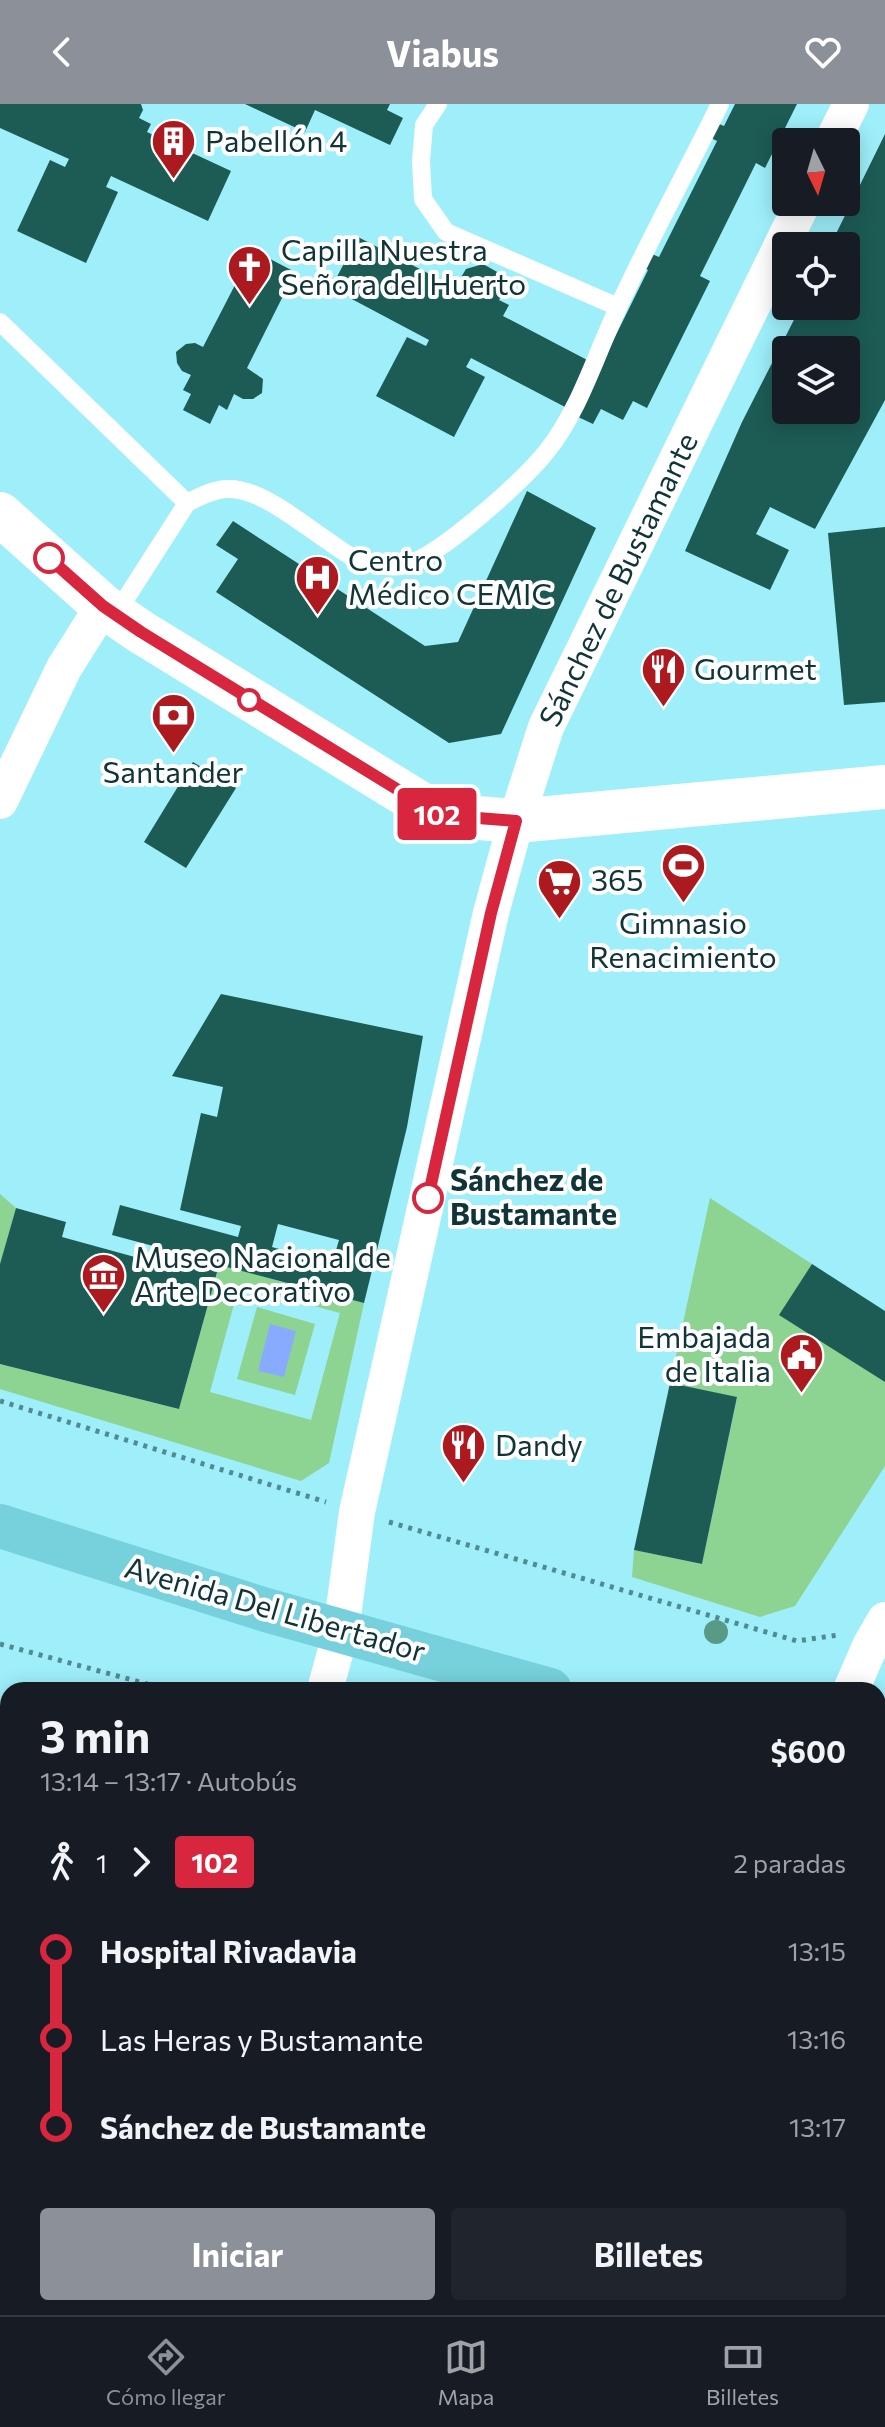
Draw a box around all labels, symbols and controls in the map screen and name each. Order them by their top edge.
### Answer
icon: back [40,30,84,74]
text: Viabus [386,30,499,74]
icon: heart [801,30,845,74]
building icon: Pabellón 4 [150,118,198,181]
place label: Pabellón 4 [205,121,347,158]
north arrow [772,128,860,216]
map controls [772,128,860,424]
place label: Capilla Nuestra Señora del Huerto [281,230,526,301]
button: locate [772,232,860,320]
church icon: Capilla Nuestra Señora del Huerto [226,244,274,307]
button: layers [772,336,860,424]
street label: Sánchez de Bustamante [529,426,704,732]
place label: Centro Médico CEMIC [348,540,552,611]
unlabelled marker [34,543,64,573]
hospital icon: Centro Médico CEMIC [293,554,341,617]
restaurant icon: Gourmet [639,646,687,709]
place label: Gourmet [694,649,817,686]
unlabelled marker [238,689,260,711]
bank icon: Santander [149,691,197,754]
place label: Santander [103,752,243,789]
line badge: 102 [391,788,483,840]
text: 102 [413,797,461,831]
sports icon: Gimnasio Renacimiento [659,842,707,905]
supermarket icon: 365 [536,857,584,920]
place label: 365 [591,860,644,897]
place label: Gimnasio Renacimiento [589,903,777,974]
place label: Sánchez de Bustamante [450,1160,617,1231]
marker: Sánchez de Bustamante [413,1183,443,1213]
place label: Museo Nacional de Arte Decorativo [134,1237,391,1308]
museum icon: Museo Nacional de Arte Decorativo [79,1251,127,1314]
place label: Embajada de Italia [637,1317,771,1388]
public building icon: Embajada de Italia [778,1331,826,1394]
restaurant icon: Dandy [440,1422,488,1485]
place label: Dandy [495,1425,583,1462]
street label: Avenida Del Libertador [121,1547,430,1668]
text: 3 min [40,1708,150,1762]
text: $600 [770,1732,846,1769]
text: 13:14 – 13:17 · Autobús [40,1765,297,1796]
icon: walk [40,1840,84,1884]
icon: forward [119,1840,163,1884]
text: 102 [191,1845,238,1879]
text: 1 [96,1847,107,1878]
text: 2 paradas [733,1847,846,1878]
text: Hospital Rivadavia [100,1932,357,1969]
text: 13:15 [788,1935,846,1966]
text: Las Heras y Bustamante [100,2020,423,2057]
text: 13:16 [787,2023,846,2054]
text: Sánchez de Bustamante [100,2108,426,2145]
text: 13:17 [789,2111,846,2142]
button: Iniciar [40,2208,435,2300]
button: Billetes [451,2208,846,2300]
tab: Cómo llegar [106,2335,226,2410]
tab: Mapa [437,2335,494,2410]
tab: Billetes [706,2335,779,2410]

